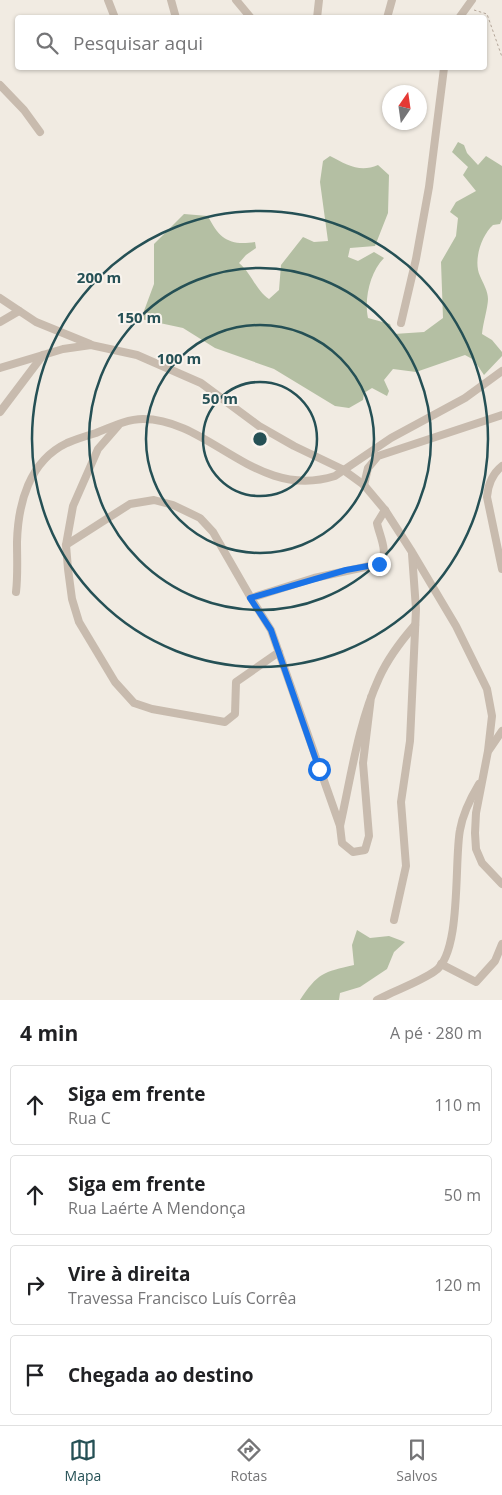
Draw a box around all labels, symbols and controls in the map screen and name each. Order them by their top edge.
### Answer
search box [15,15,487,70]
icon: search [33,29,61,57]
text: Pesquisar aqui [73,30,203,56]
north arrow [382,85,427,130]
text: 200 m [77,267,121,287]
text: 150 m [117,307,161,327]
text: 100 m [157,348,201,368]
text: 50 m [202,388,238,408]
centre of rings [251,430,269,448]
route end [368,553,391,576]
route start [308,758,331,781]
text: 4 min [20,1019,78,1047]
text: A pé · 280 m [390,1022,482,1044]
text: Siga em frente [68,1081,205,1107]
icon: ahead [21,1091,49,1119]
text: 110 m [435,1094,481,1116]
text: Rua C [68,1107,111,1129]
text: Siga em frente [68,1171,205,1197]
icon: ahead [21,1181,49,1209]
text: 50 m [444,1184,481,1206]
text: Rua Laérte A Mendonça [68,1197,246,1219]
text: Vire à direita [68,1261,191,1287]
icon: right [21,1271,49,1299]
text: 120 m [435,1274,481,1296]
text: Travessa Francisco Luís Corrêa [68,1287,296,1309]
icon: arrive [21,1361,49,1389]
text: Chegada ao destino [68,1362,254,1388]
tab: Mapa [65,1436,101,1485]
tab: Rotas [231,1436,267,1485]
tab: Salvos [396,1436,437,1485]

